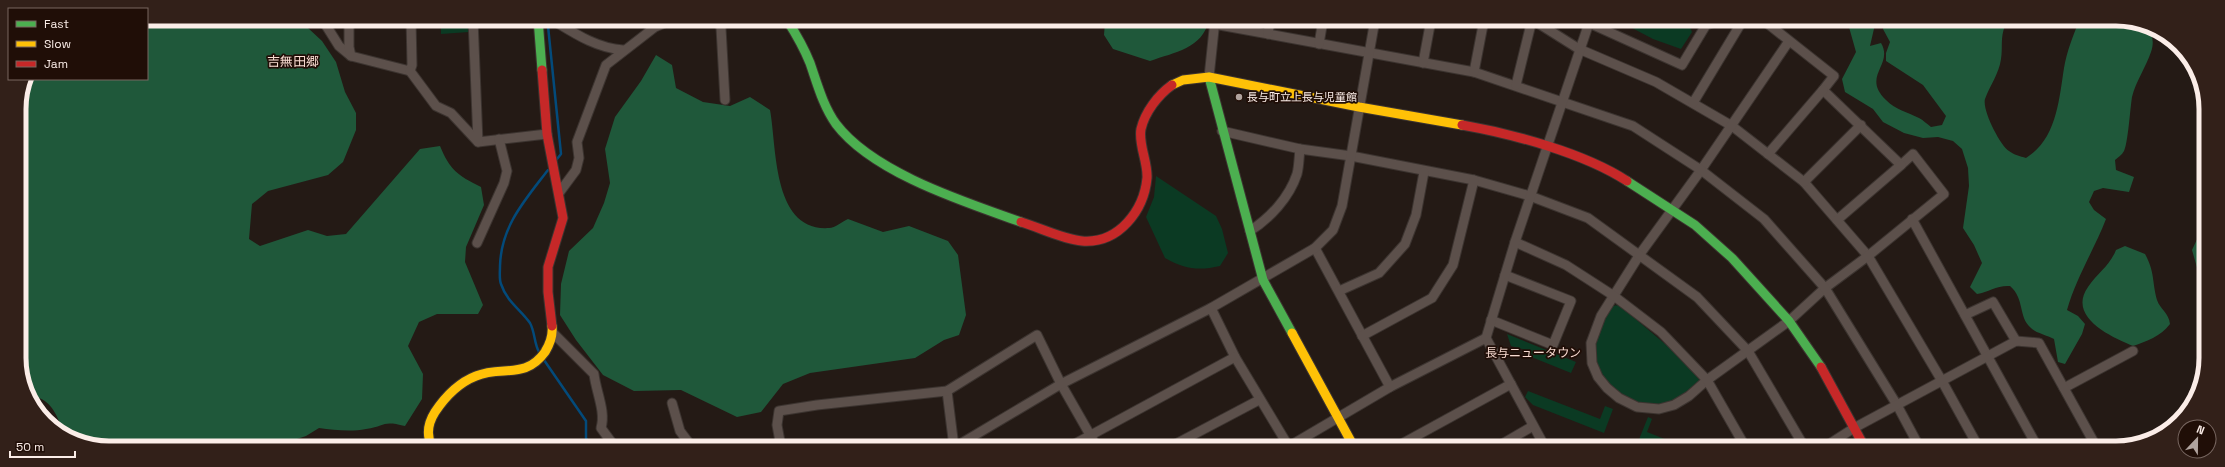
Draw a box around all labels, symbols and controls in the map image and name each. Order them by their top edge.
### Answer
legend [8,8,148,80]
text: Fast [44,16,69,32]
text: Slow [44,36,71,52]
district label: 吉無田郷 [267,53,319,70]
text: Jam [44,56,68,72]
place label: 長与町立上長与児童館 [1247,90,1357,104]
marker: 長与町立上長与児童館 [1234,92,1244,102]
district label: 長与ニュータウン [1485,345,1581,361]
north arrow [2177,419,2217,459]
text: N [2195,422,2207,438]
scale bar [10,433,75,459]
text: 50 m [16,439,44,455]

